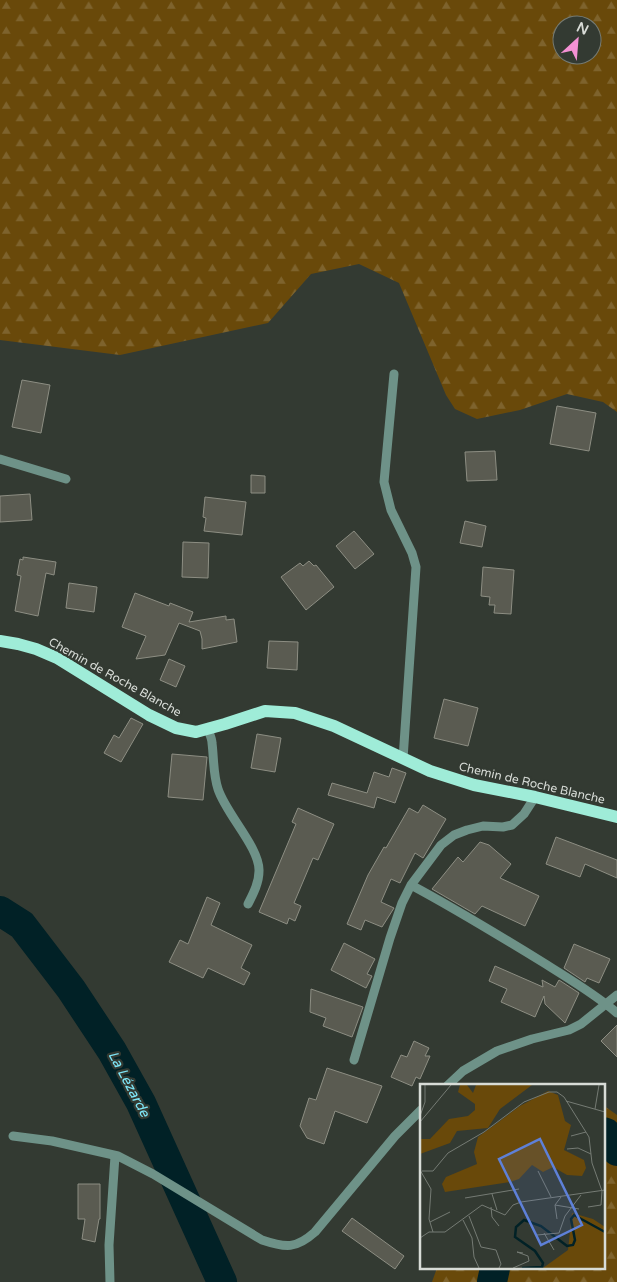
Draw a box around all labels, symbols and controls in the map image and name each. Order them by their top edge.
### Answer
north arrow [552,15,602,65]
text: N [574,19,591,39]
street label: Chemin de Roche Blanche [46,635,184,719]
street label: Chemin de Roche Blanche [458,759,607,807]
water label: La Lézarde [105,1048,154,1121]
inset map [420,1084,604,1270]

